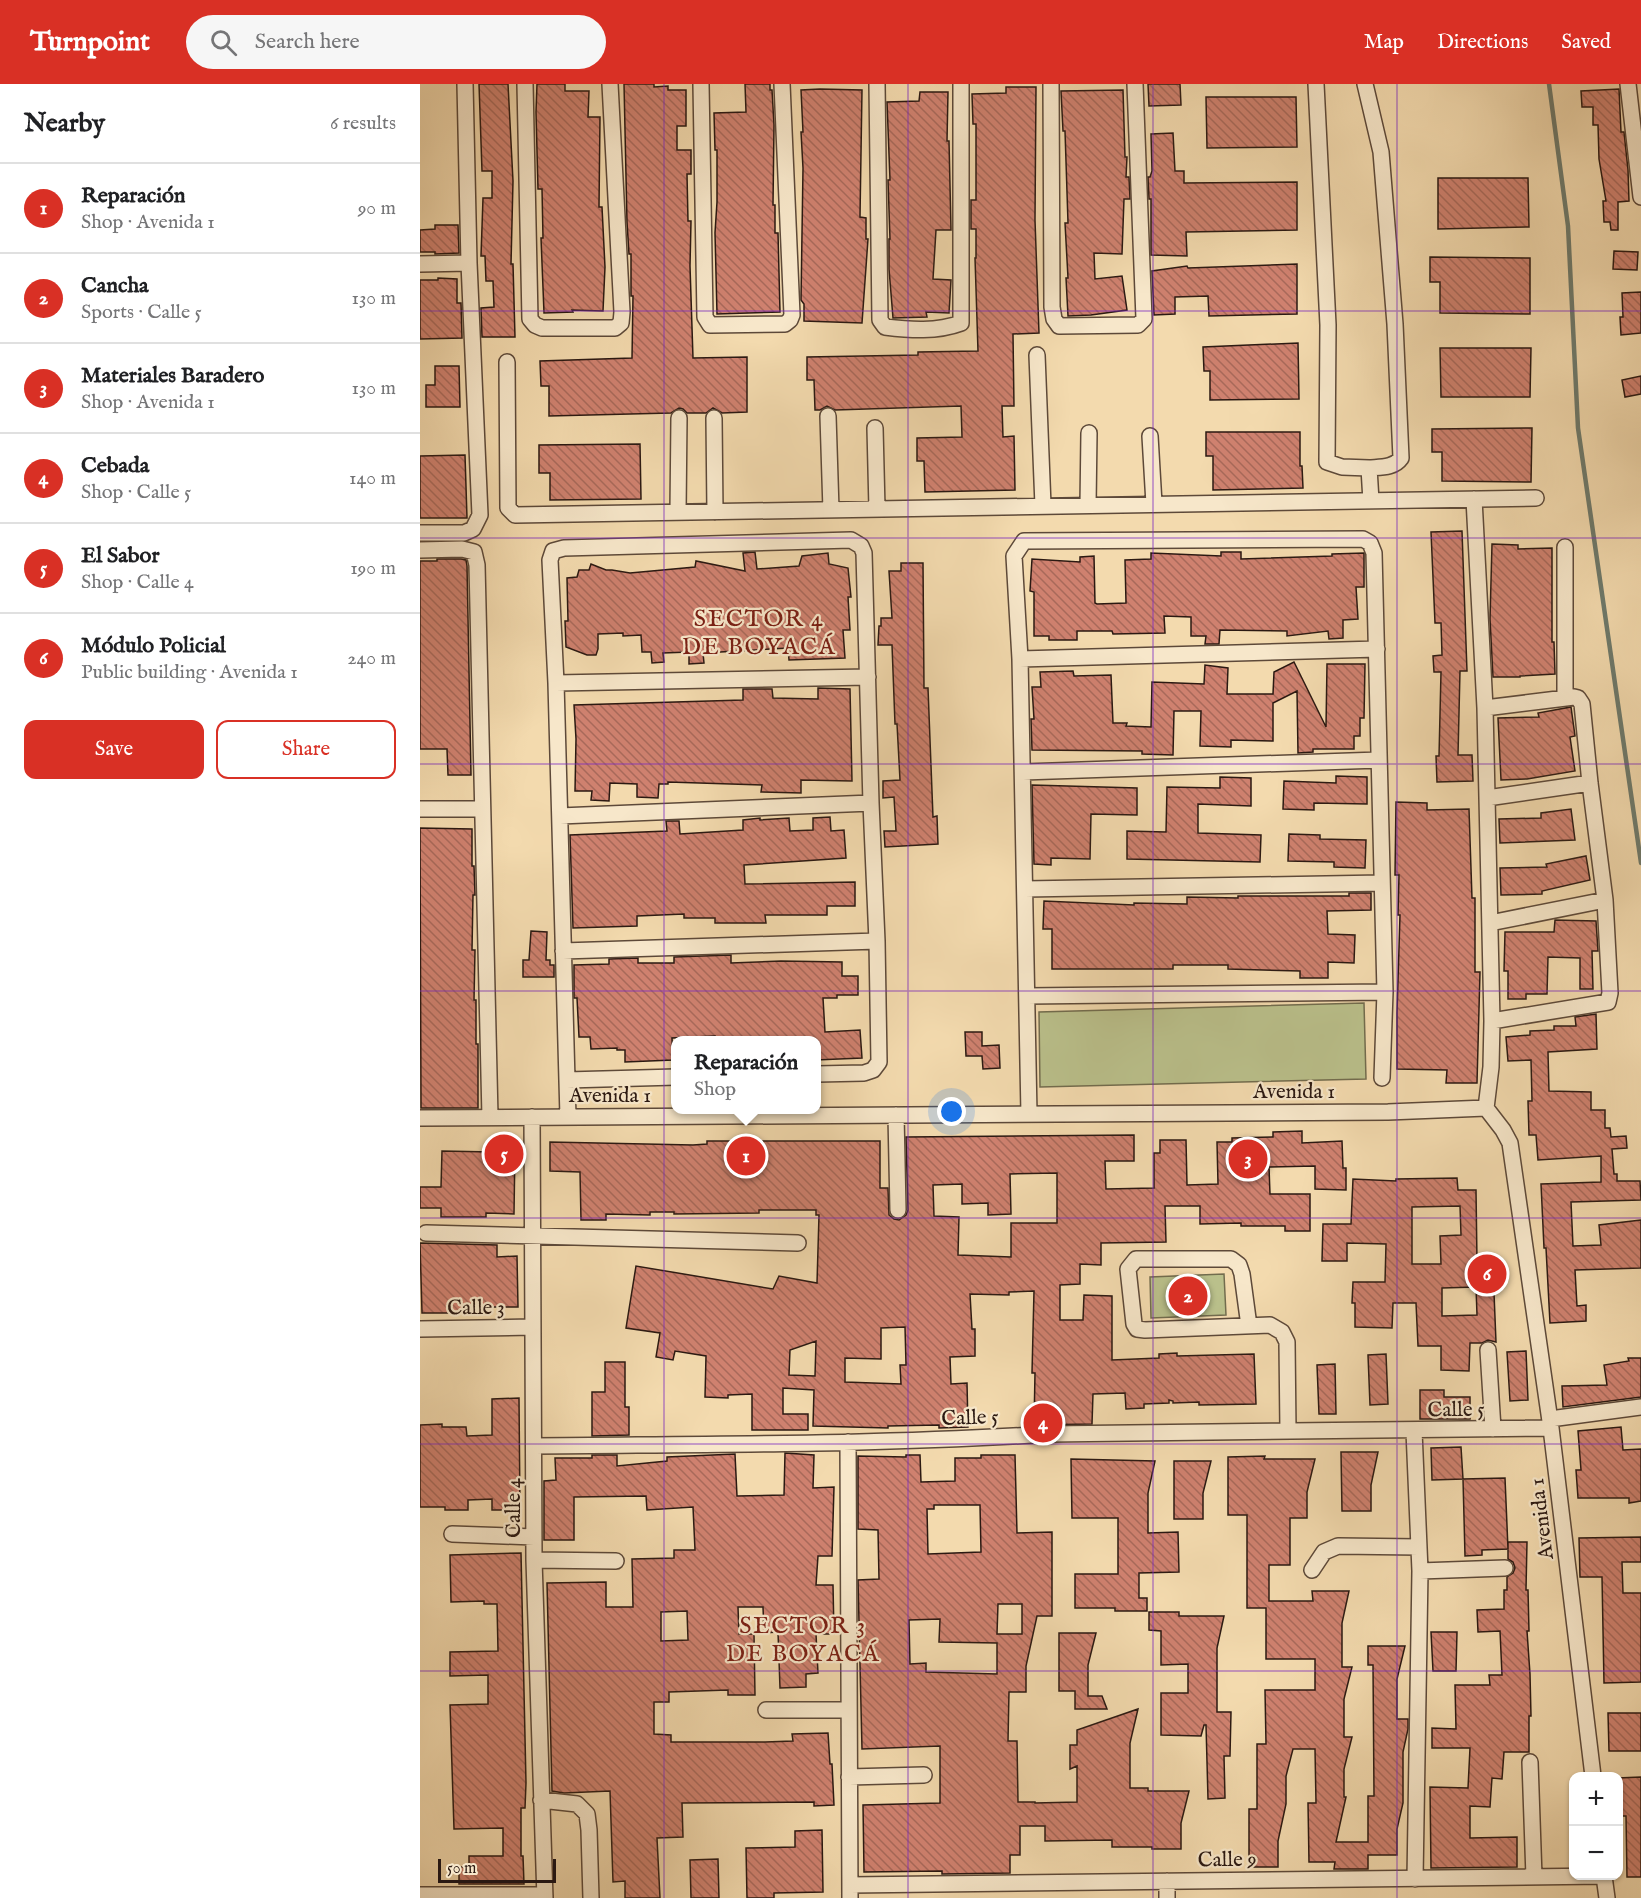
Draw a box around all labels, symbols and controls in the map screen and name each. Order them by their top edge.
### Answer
search box [186,15,606,69]
text: Turnpoint [30,25,150,60]
icon: search [207,26,240,59]
text: Search here [255,28,360,56]
text: Map [1364,29,1404,56]
text: Directions [1437,29,1528,56]
text: Saved [1561,29,1611,56]
text: Nearby [24,107,105,140]
text: 6 results [330,111,396,136]
text: Reparación [81,182,185,210]
text: 1 [40,196,47,221]
text: 90 m [358,196,396,221]
text: Shop · Avenida 1 [81,210,215,235]
text: Cancha [81,272,149,300]
text: 2 [39,286,48,311]
text: 130 m [351,286,396,311]
text: Sports · Calle 5 [81,300,202,325]
text: Materiales Baradero [81,362,264,390]
text: 3 [40,376,47,401]
text: 130 m [351,376,396,401]
text: Shop · Avenida 1 [81,390,215,415]
text: Cebada [81,452,149,480]
text: 4 [39,466,48,491]
text: 140 m [349,466,396,491]
text: Shop · Calle 5 [81,480,191,505]
text: El Sabor [81,542,160,570]
text: 5 [40,556,47,581]
text: 190 m [350,556,396,581]
text: Shop · Calle 4 [81,570,194,595]
district label: SECTOR 4 DE BOYACÁ [682,604,836,663]
text: Módulo Policial [81,632,226,660]
text: 6 [39,646,48,671]
text: 240 m [347,646,396,671]
text: Public building · Avenida 1 [81,660,298,685]
button: Save [24,720,204,779]
button: Share [216,720,396,779]
popup [671,1036,821,1114]
text: Reparación [694,1049,798,1077]
text: Shop [694,1077,736,1102]
street label: Avenida 1 [1252,1079,1335,1106]
street label: Avenida 1 [568,1083,651,1110]
your location [937,1097,966,1126]
pin: 5 [484,1132,524,1176]
pin: 1 [726,1134,766,1178]
pin: 3 [1228,1136,1268,1182]
pin: 6 [1468,1252,1506,1296]
pin: 2 [1168,1274,1208,1318]
street label: Calle 3 [447,1294,505,1323]
street label: Calle 5 [1427,1396,1485,1424]
pin: 4 [1024,1400,1062,1446]
street label: Calle 5 [941,1404,1000,1433]
street label: Avenida 1 [1524,1476,1561,1562]
street label: Calle 4 [501,1477,528,1538]
district label: SECTOR 3 DE BOYACÁ [726,1611,880,1670]
map controls [1569,1772,1623,1880]
button: + [1569,1772,1623,1826]
button: − [1569,1826,1623,1880]
street label: Calle 9 [1197,1846,1257,1875]
scale bar [438,1856,556,1884]
text: 50 m [447,1859,476,1879]

